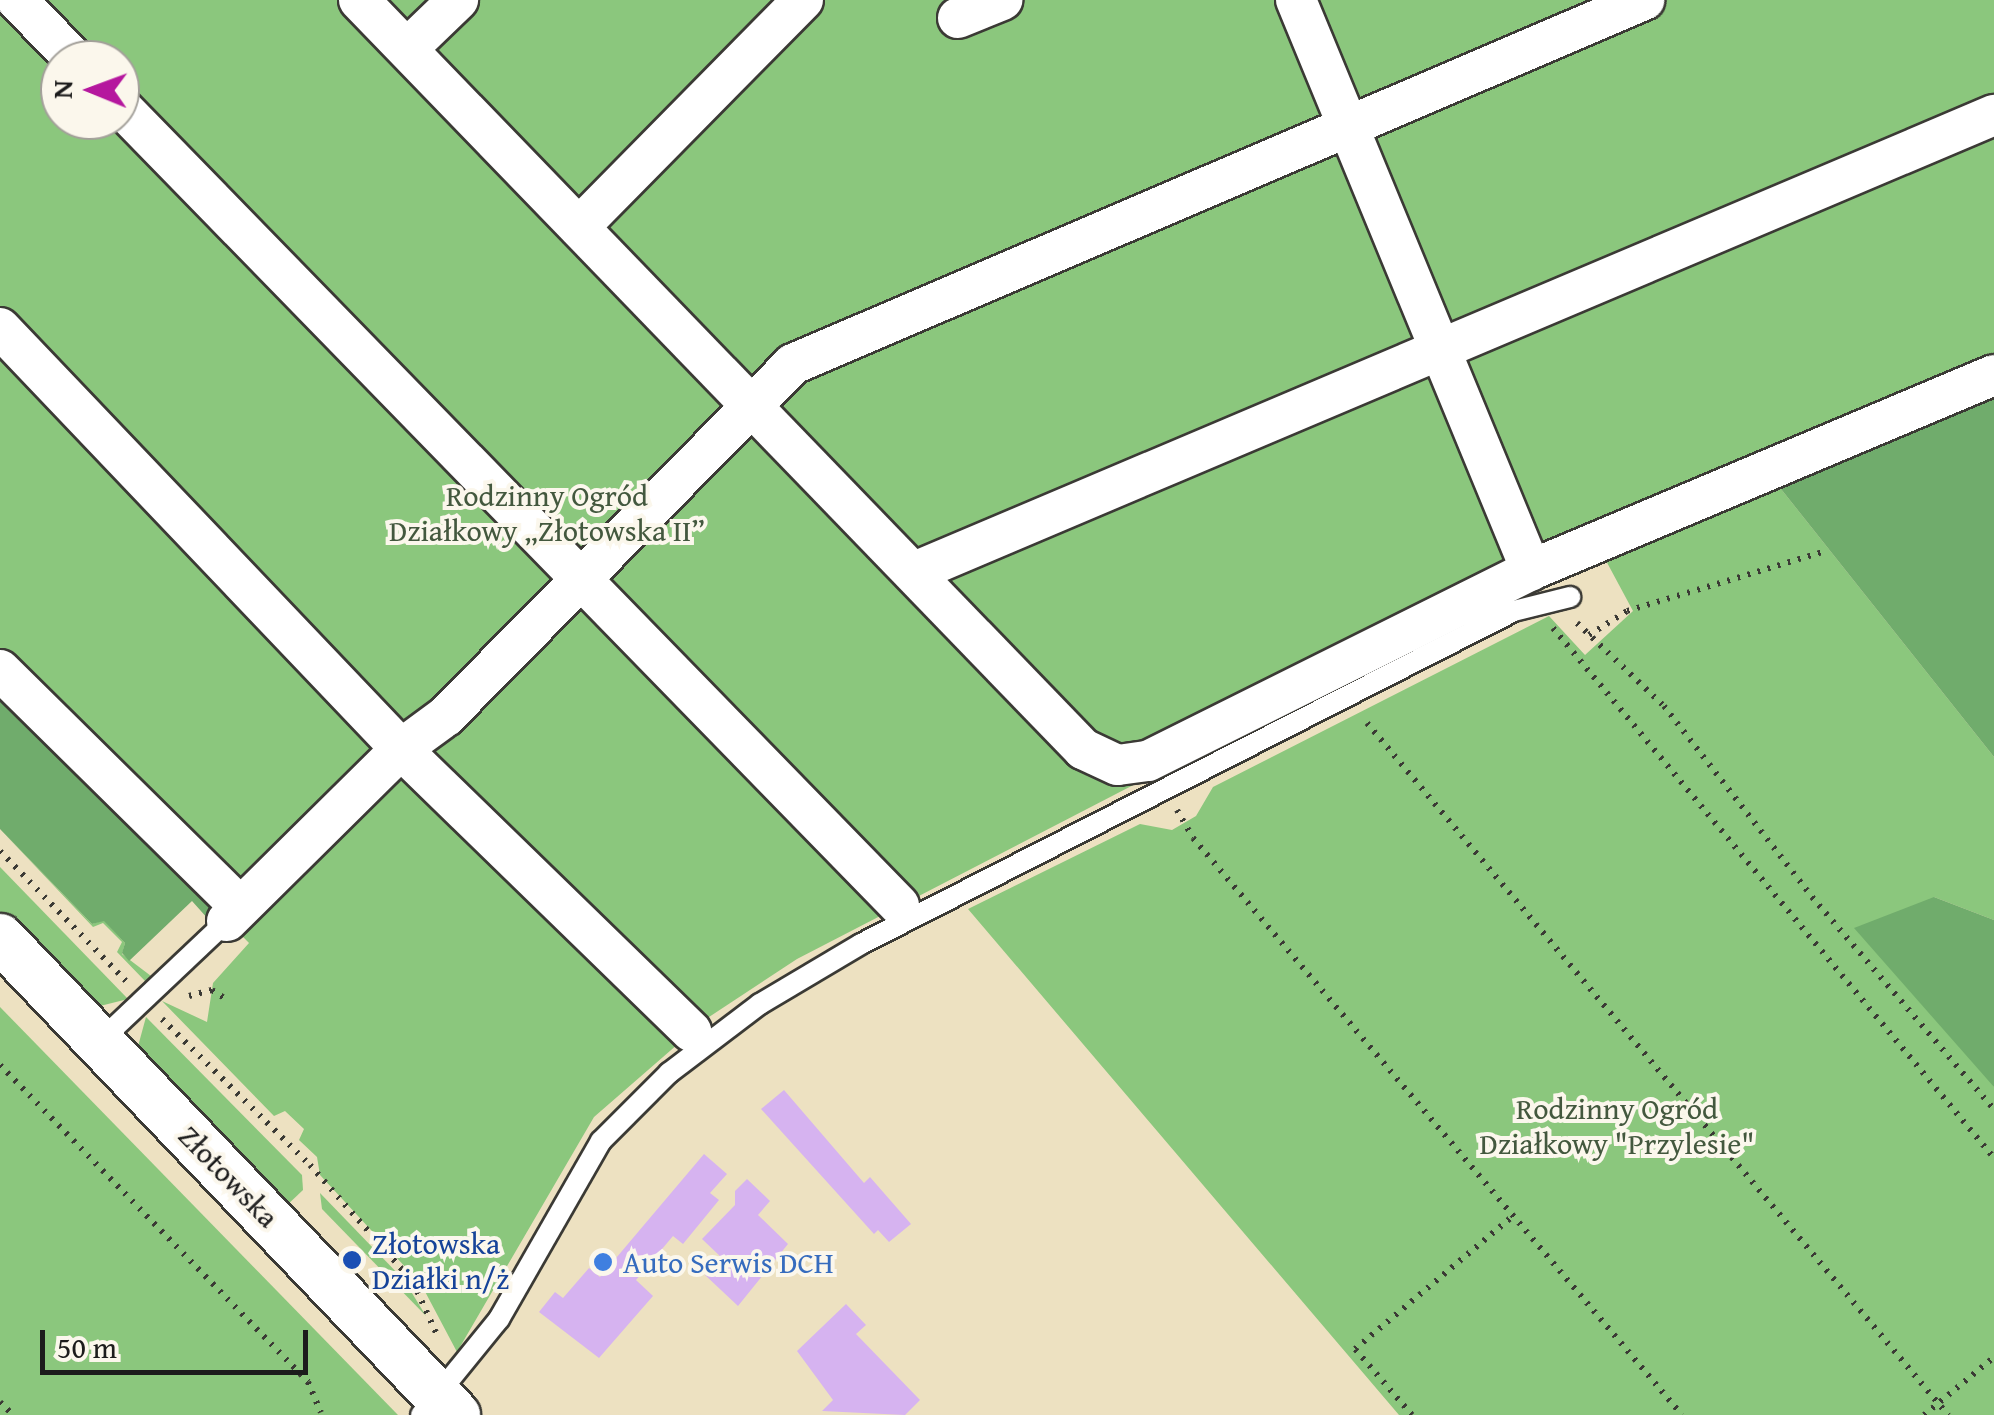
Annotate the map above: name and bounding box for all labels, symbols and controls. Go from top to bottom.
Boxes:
north arrow [40,40,140,140]
text: N [41,80,82,99]
park label: Rodzinny Ogród Działkowy „Złotowska II” [389,477,705,548]
park label: Rodzinny Ogród Działkowy "Przylesie" [1480,1090,1754,1160]
street label: Złotowska [172,1117,286,1235]
place label: Złotowska Działki n/ż [372,1225,509,1296]
place label: Auto Serwis DCH [623,1244,834,1280]
marker: Złotowska Działki n/ż [341,1249,363,1271]
marker: Auto Serwis DCH [592,1251,614,1273]
scale bar [45,1310,312,1372]
text: 50 m [57,1325,117,1369]

